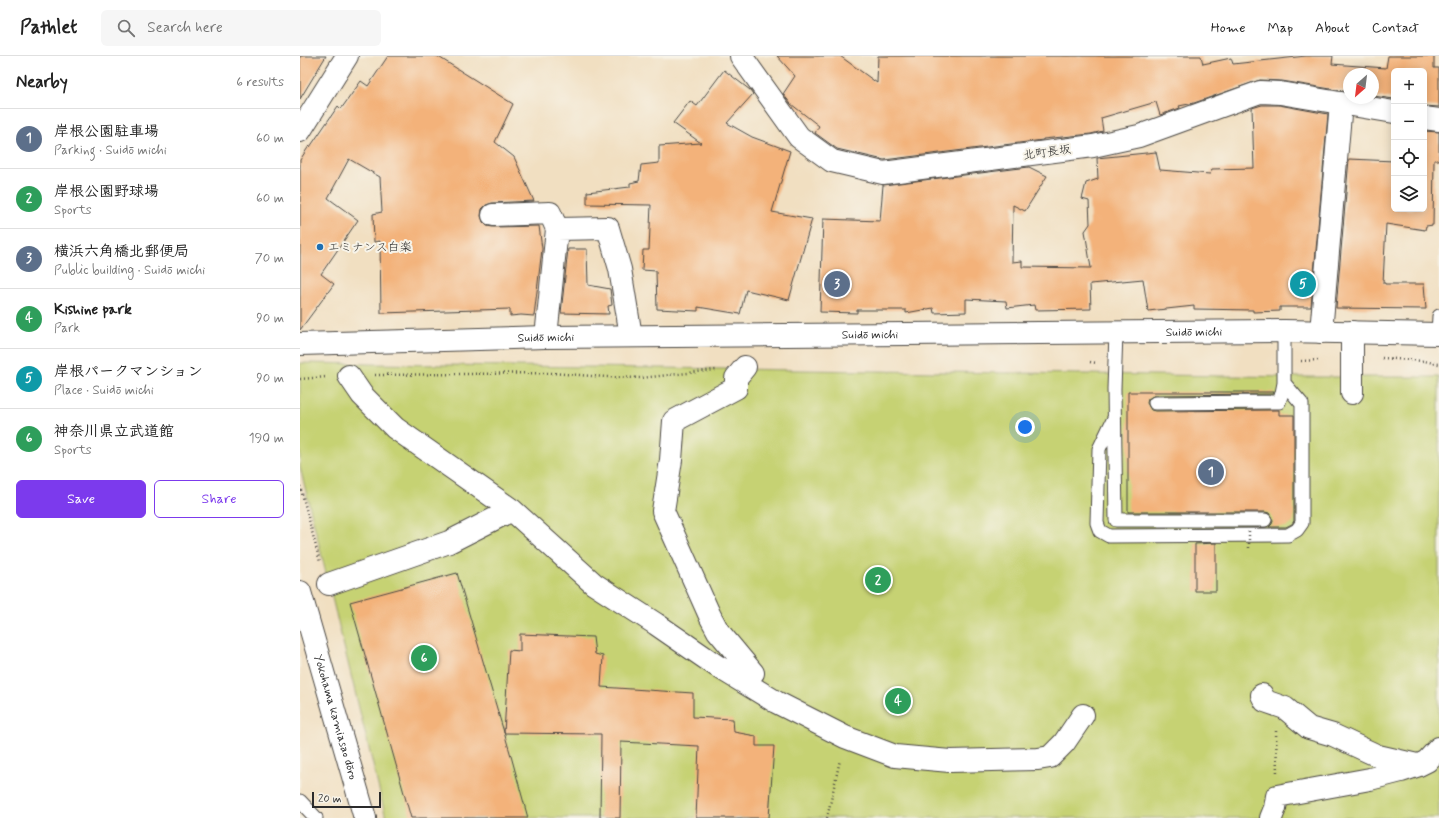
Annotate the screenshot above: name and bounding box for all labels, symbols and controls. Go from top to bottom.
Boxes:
search box [101,10,381,46]
text: Pathlet [20,15,77,40]
icon: search [115,17,137,39]
text: Search here [147,18,223,38]
text: Home [1211,19,1245,37]
text: Map [1267,19,1293,37]
text: About [1315,19,1350,37]
text: Contact [1372,19,1419,37]
north arrow [1343,68,1379,104]
map controls [1391,68,1427,212]
button: + [1391,68,1427,104]
text: Nearby [16,71,68,93]
text: 6 results [236,74,284,91]
button: − [1391,104,1427,140]
text: 岸根公園駐車場 [54,122,159,142]
text: 1 [26,130,32,147]
text: 60 m [256,130,284,147]
button: locate [1391,140,1427,176]
text: Parking · Suidō michi [54,142,167,159]
street label: 北町長坂 [1022,142,1072,164]
button: layers [1391,176,1427,212]
text: 岸根公園野球場 [54,182,159,202]
text: 2 [26,190,32,207]
text: 60 m [256,190,284,207]
text: Sports [54,202,92,219]
place label: エミナンス白楽 [328,240,412,256]
text: 横浜六角橋北郵便局 [54,242,189,262]
marker: エミナンス白楽 [315,242,325,252]
text: 3 [26,250,32,267]
text: 70 m [255,250,284,267]
text: Public building · Suidō michi [54,262,205,279]
pin: 3 [824,269,850,299]
pin: 5 [1290,269,1316,299]
text: Kishine park [54,300,132,320]
text: 4 [25,310,33,327]
text: 90 m [256,310,284,327]
text: Park [54,320,80,337]
street label: Suidō michi [1166,325,1222,341]
street label: Suidō michi [842,327,898,344]
street label: Suidō michi [517,330,574,347]
text: 岸根パークマンション [54,362,203,382]
text: 5 [25,370,33,387]
text: 90 m [256,370,284,387]
text: Place · Suidō michi [54,382,154,399]
your location [1015,417,1035,437]
text: 神奈川県立武道館 [54,422,174,442]
text: 6 [26,430,32,447]
text: 190 m [249,430,284,447]
text: Sports [54,442,92,459]
pin: 1 [1198,457,1224,487]
button: Save [16,480,146,518]
button: Share [154,480,284,518]
pin: 2 [865,565,891,595]
pin: 6 [411,643,437,673]
street label: Yokohama kamiasao dōro [309,653,361,782]
pin: 4 [885,686,911,716]
scale bar [312,790,381,809]
text: 20 m [318,792,341,806]

